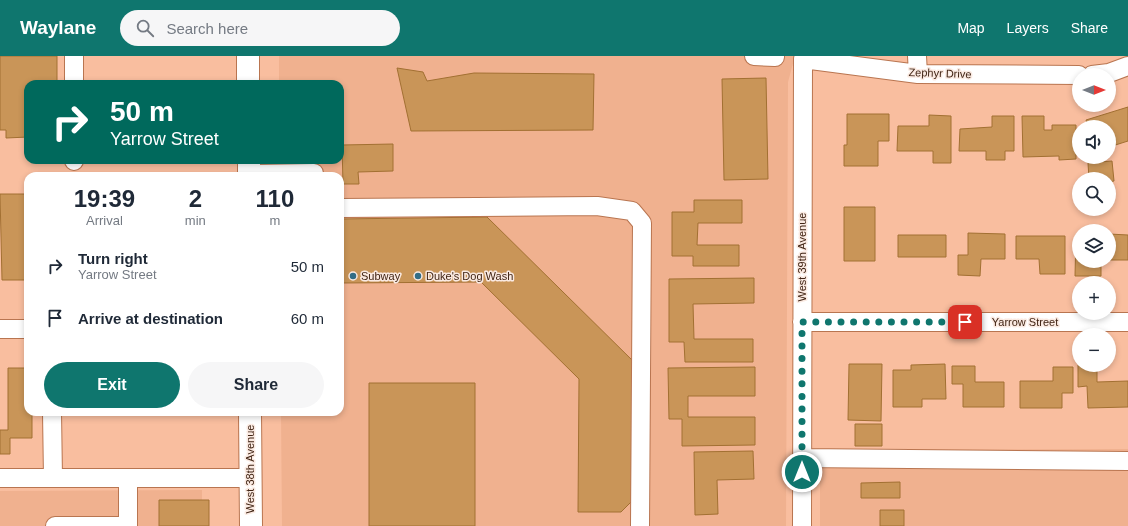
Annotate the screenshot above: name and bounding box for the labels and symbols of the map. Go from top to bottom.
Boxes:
street label: Zephyr Drive [908,66,972,80]
north arrow [1072,68,1116,112]
street label: West 39th Avenue [796,213,808,301]
place label: Subway [361,270,401,282]
place label: Duke's Dog Wash [426,270,513,282]
marker: Subway [348,271,358,281]
marker: Duke's Dog Wash [413,271,423,281]
pin [948,305,982,339]
street label: Yarrow Street [992,316,1058,328]
street label: West 38th Avenue [244,425,256,513]
position arrow [781,451,823,493]

